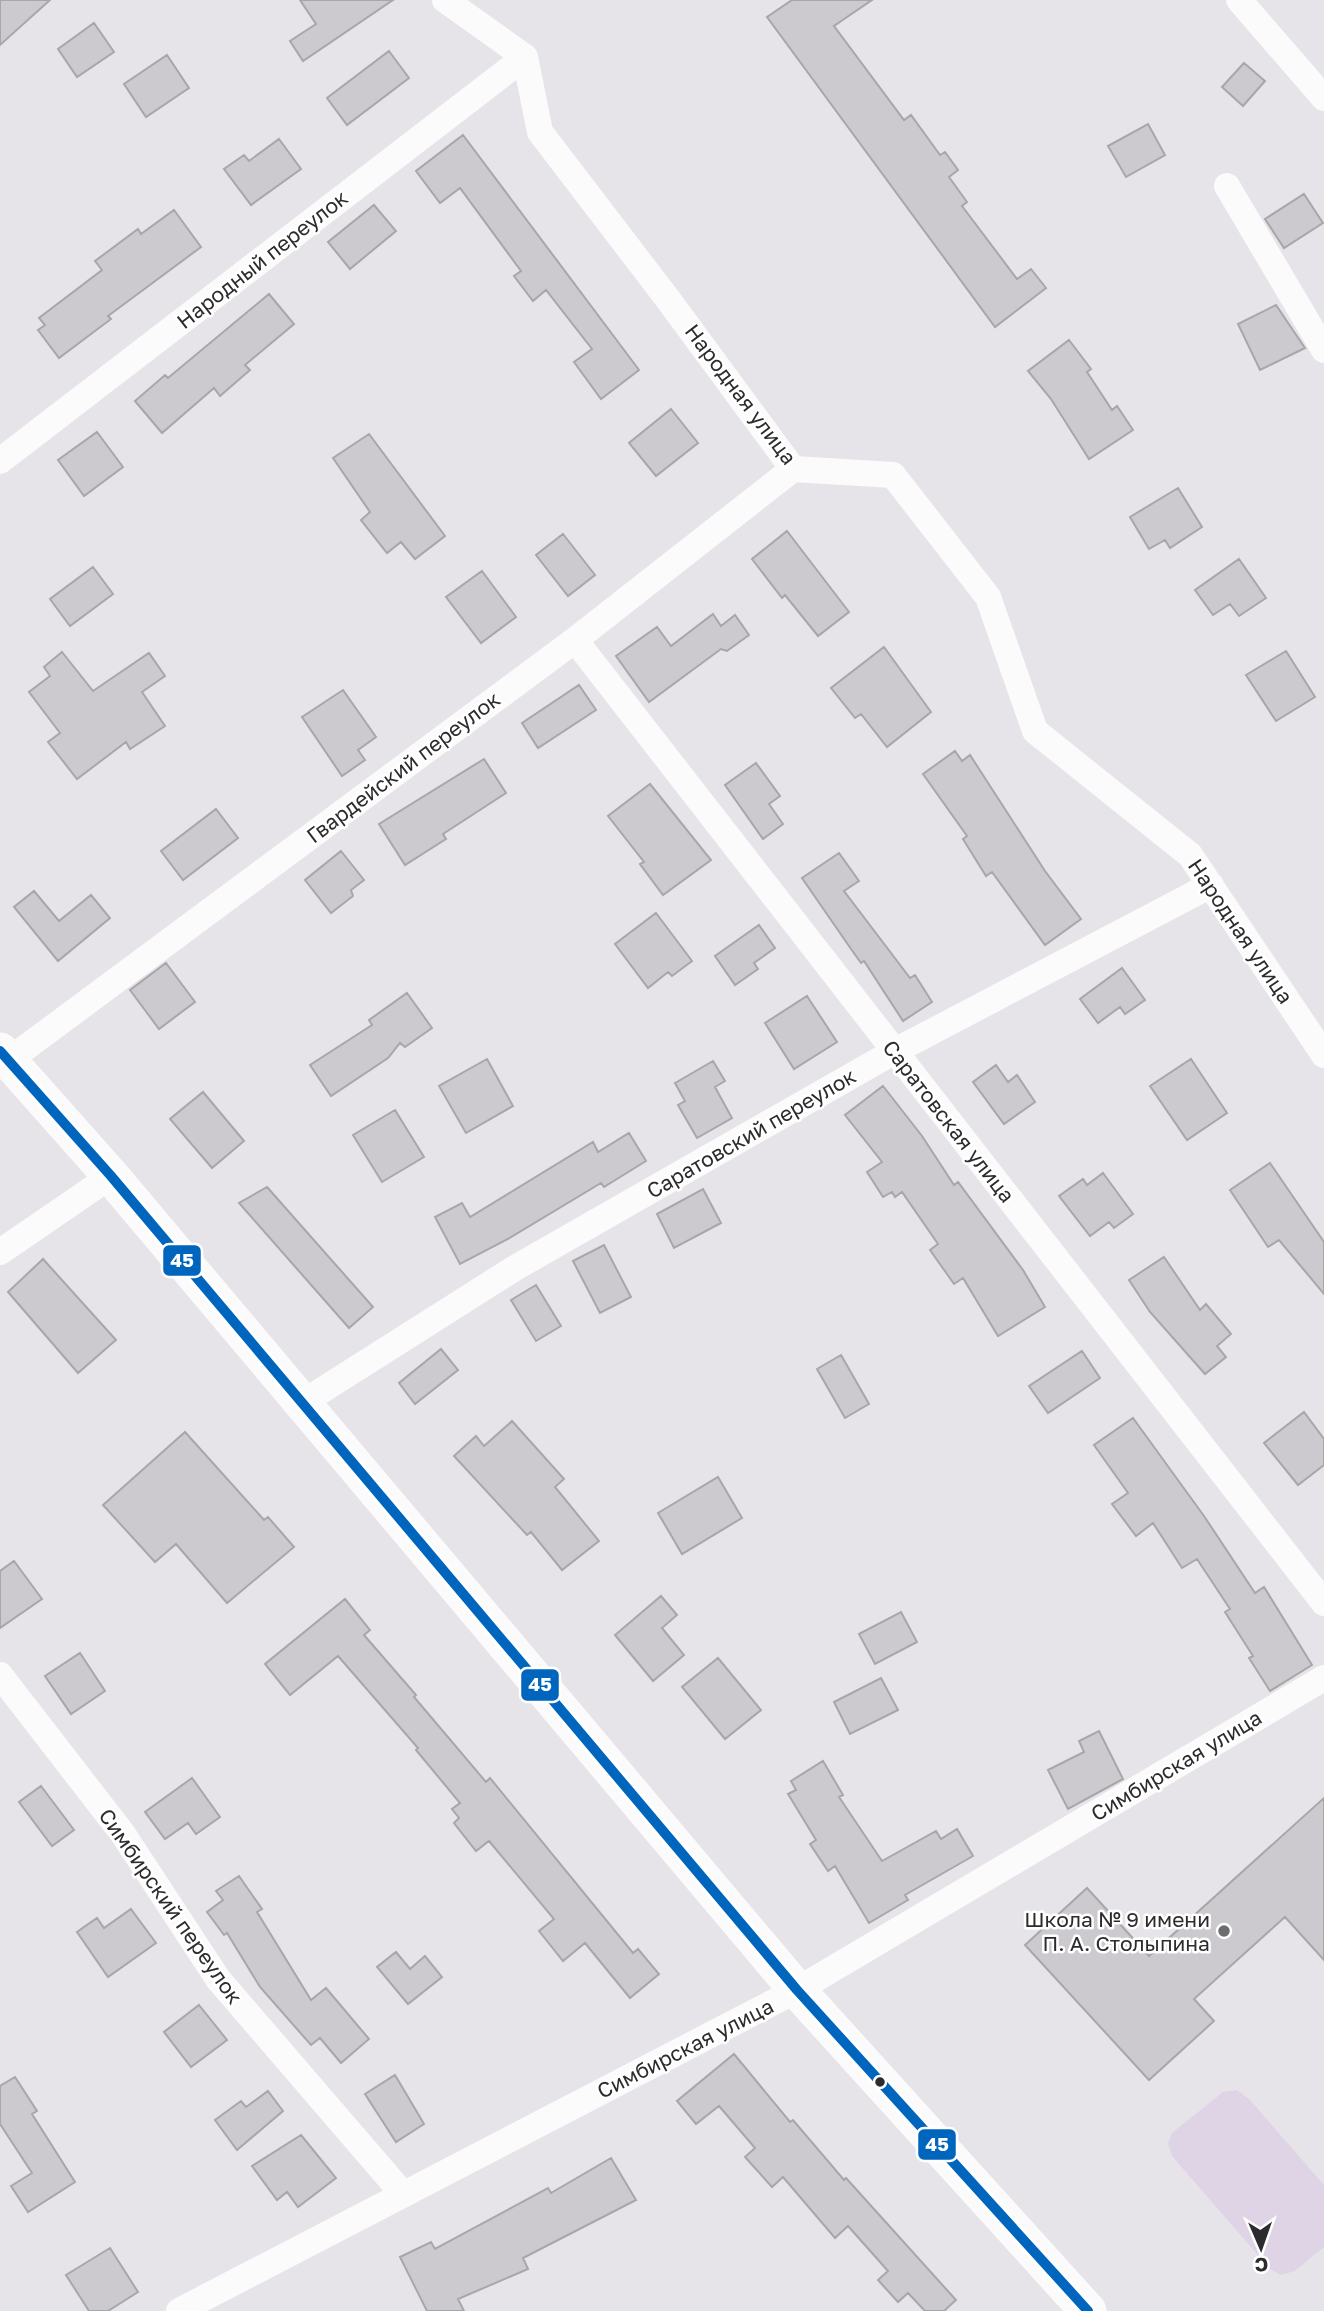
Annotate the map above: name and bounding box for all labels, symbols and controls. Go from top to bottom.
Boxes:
street label: Народный переулок [171,184,353,334]
street label: Народная улица [680,319,802,469]
street label: Гвардейский переулок [301,686,505,848]
street label: Народная улица [1183,854,1299,1008]
street label: Саратовская улица [877,1035,1021,1207]
street label: Саратовский переулок [642,1062,860,1204]
line badge: 45 [162,1244,202,1277]
text: 45 [170,1248,194,1271]
line badge: 45 [520,1668,560,1702]
text: 45 [528,1672,552,1695]
street label: Симбирская улица [1086,1704,1266,1826]
street label: Симбирский переулок [94,1803,248,2009]
place label: Школа № 9 имени П. А. Столыпина [1024,1906,1210,1956]
marker: Школа № 9 имени П. А. Столыпина [1216,1923,1232,1939]
street label: Симбирская улица [593,1992,777,2104]
unlabelled marker [873,2075,887,2089]
line badge: 45 [917,2128,957,2161]
text: 45 [925,2132,949,2155]
north arrow [1226,2213,1296,2283]
text: С [1254,2254,1269,2277]

